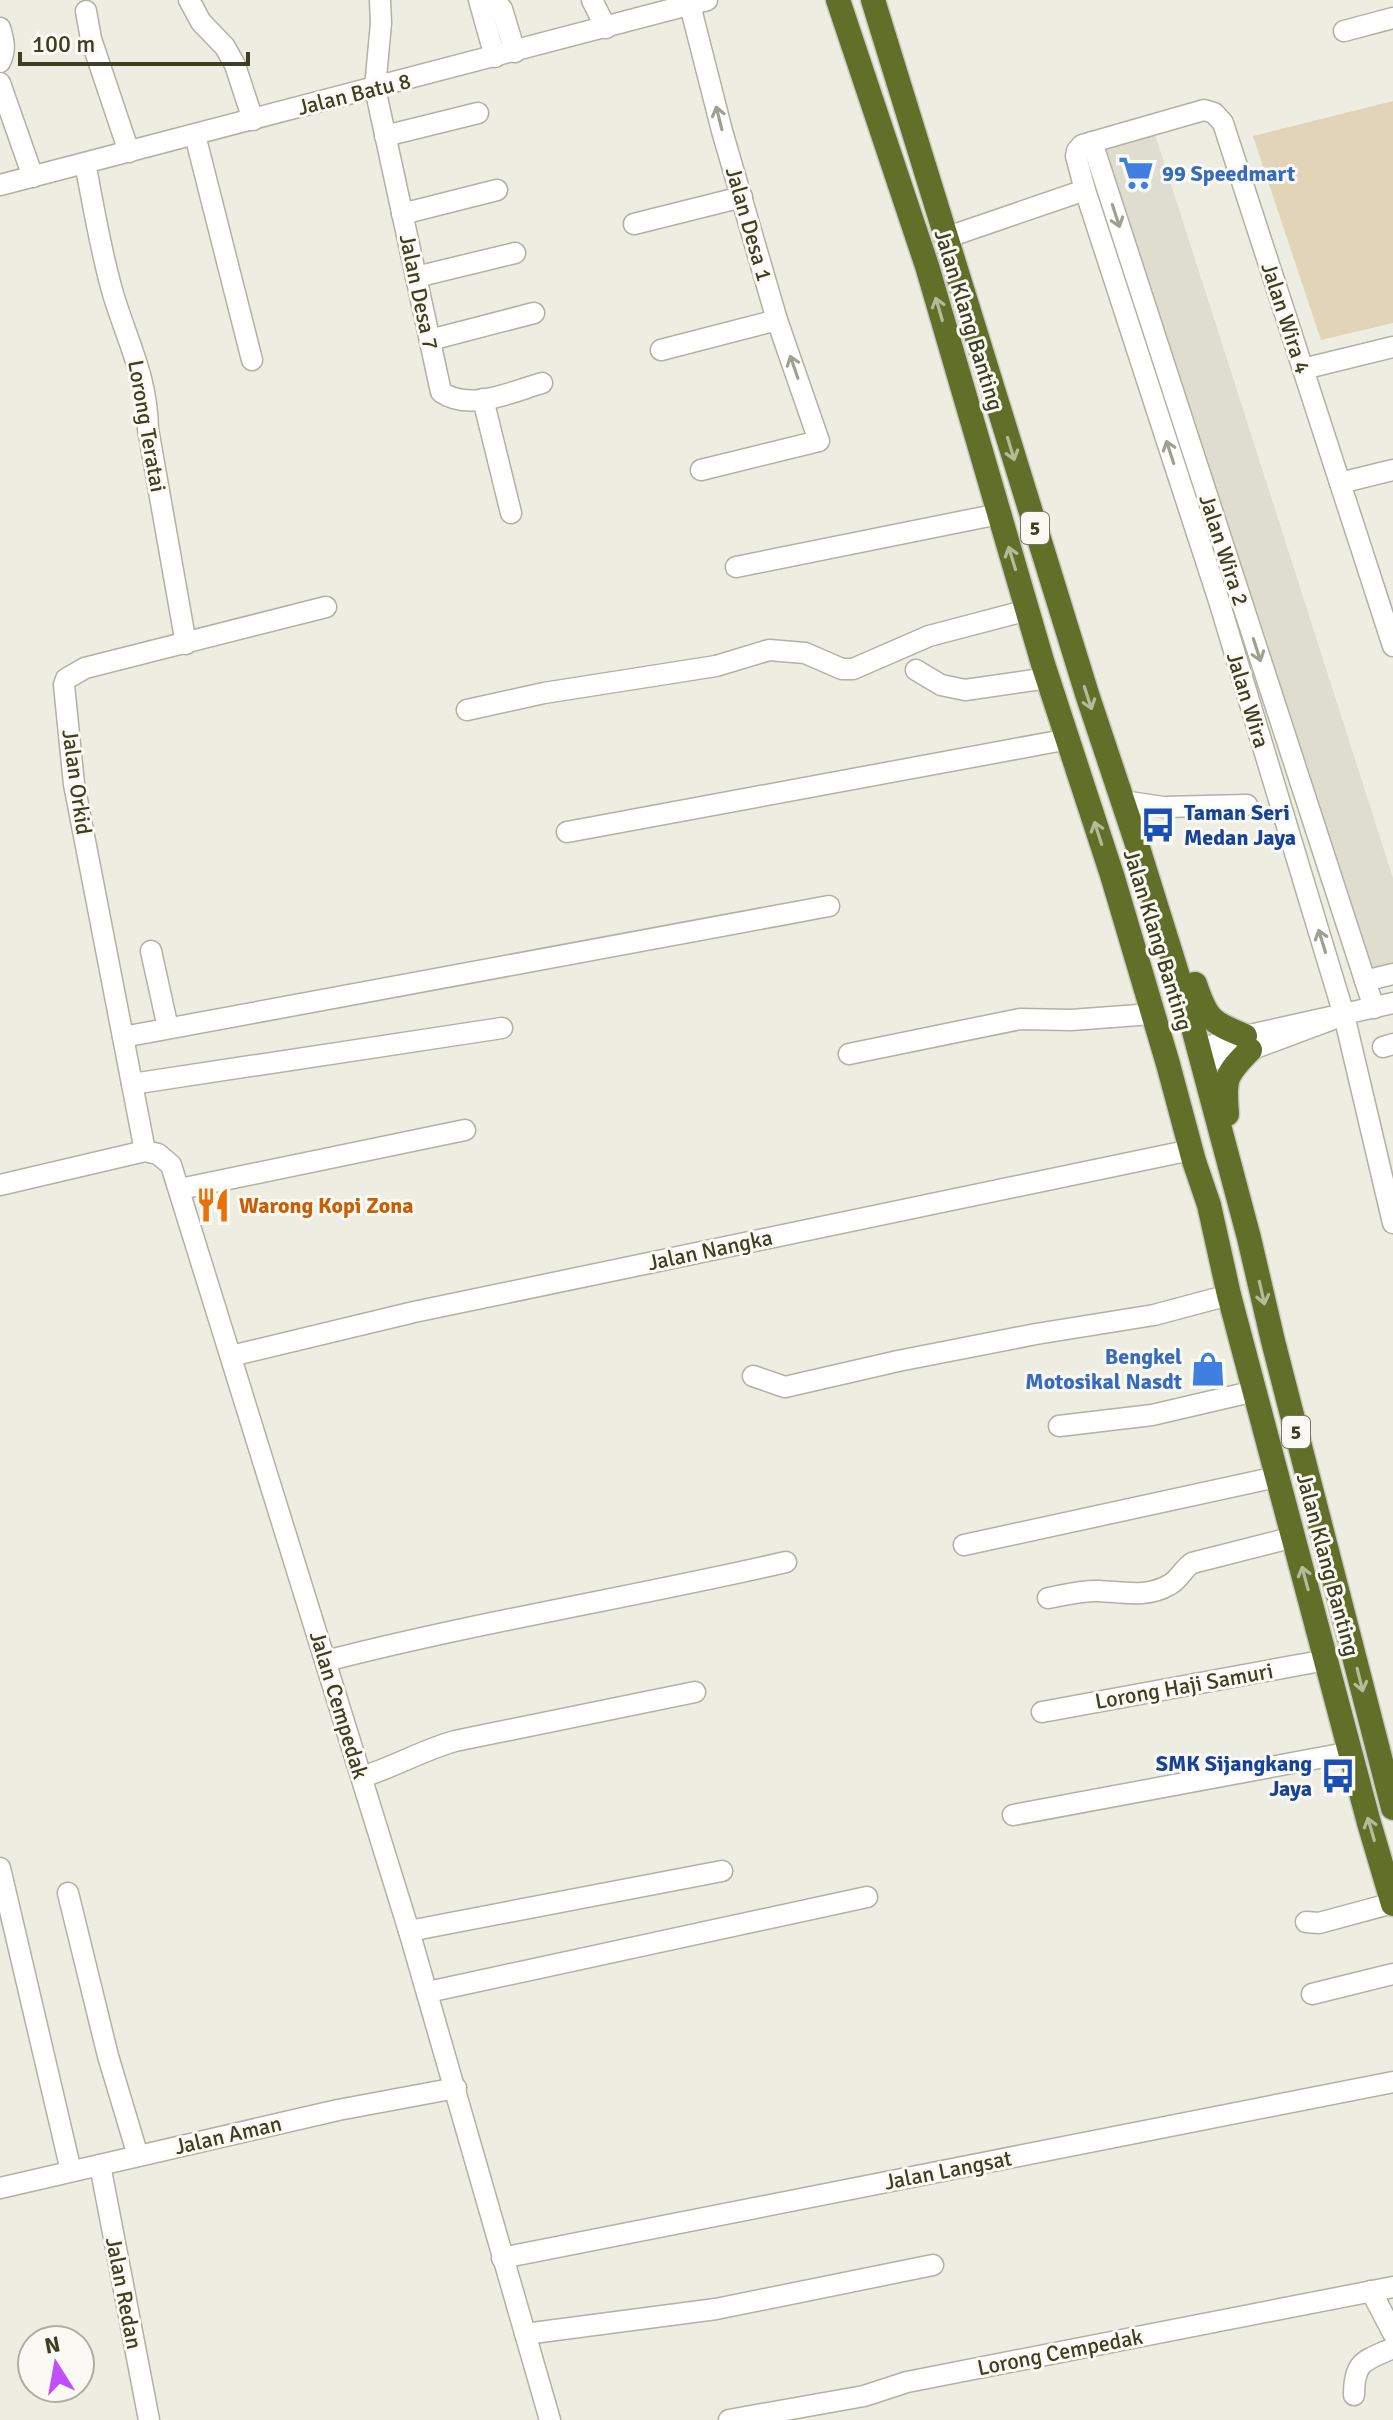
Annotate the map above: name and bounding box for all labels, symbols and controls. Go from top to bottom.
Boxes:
scale bar [20,16,248,66]
text: 100 m [32,29,95,59]
street label: Jalan Batu 8 [295,67,413,121]
one-way arrow [710,105,725,131]
supermarket icon: 99 Speedmart [1117,154,1155,192]
place label: 99 Speedmart [1162,160,1295,187]
street label: Jalan Desa 1 [720,164,778,284]
one-way arrow [1109,203,1124,229]
street label: Jalan Klang Banting [929,226,1009,414]
street label: Jalan Desa 7 [394,232,444,352]
street label: Jalan Wira 4 [1255,259,1317,377]
one-way arrow [931,296,946,322]
one-way arrow [785,355,800,380]
street label: Lorong Teratai [122,358,172,494]
one-way arrow [1004,437,1019,462]
one-way arrow [1162,439,1177,465]
street label: Jalan Wira 2 [1193,491,1255,609]
road number: 5 [1021,512,1049,544]
one-way arrow [1004,546,1019,572]
one-way arrow [1251,637,1265,662]
street label: Jalan Wira [1221,649,1275,751]
one-way arrow [1081,684,1096,710]
street label: Jalan Orkid [56,728,98,836]
place label: Taman Seri Medan Jaya [1184,799,1296,851]
bus stop icon: Taman Seri Medan Jaya [1139,806,1177,844]
one-way arrow [1090,821,1105,846]
street label: Jalan Klang Banting [1118,846,1198,1034]
one-way arrow [1313,928,1328,953]
restaurant icon: Warong Kopi Zona [194,1186,232,1224]
place label: Warong Kopi Zona [239,1192,413,1219]
street label: Jalan Nangka [645,1224,775,1276]
one-way arrow [1255,1279,1270,1305]
place label: Bengkel Motosikal Nasdt [1025,1343,1182,1395]
shop icon: Bengkel Motosikal Nasdt [1189,1350,1227,1388]
road number: 5 [1282,1416,1310,1448]
street label: Jalan Klang Banting [1291,1471,1365,1659]
one-way arrow [1296,1565,1311,1591]
street label: Jalan Cempedak [304,1628,374,1782]
street label: Lorong Haji Samuri [1093,1657,1275,1715]
one-way arrow [1354,1667,1369,1693]
place label: SMK Sijangkang Jaya [1156,1750,1312,1802]
bus stop icon: SMK Sijangkang Jaya [1319,1757,1357,1795]
one-way arrow [1363,1817,1378,1843]
street label: Jalan Aman [172,2110,284,2160]
street label: Jalan Langsat [882,2144,1014,2196]
street label: Jalan Redan [100,2235,148,2351]
street label: Lorong Cempedak [975,2323,1145,2381]
north arrow [16,2324,96,2404]
text: N [42,2330,62,2360]

